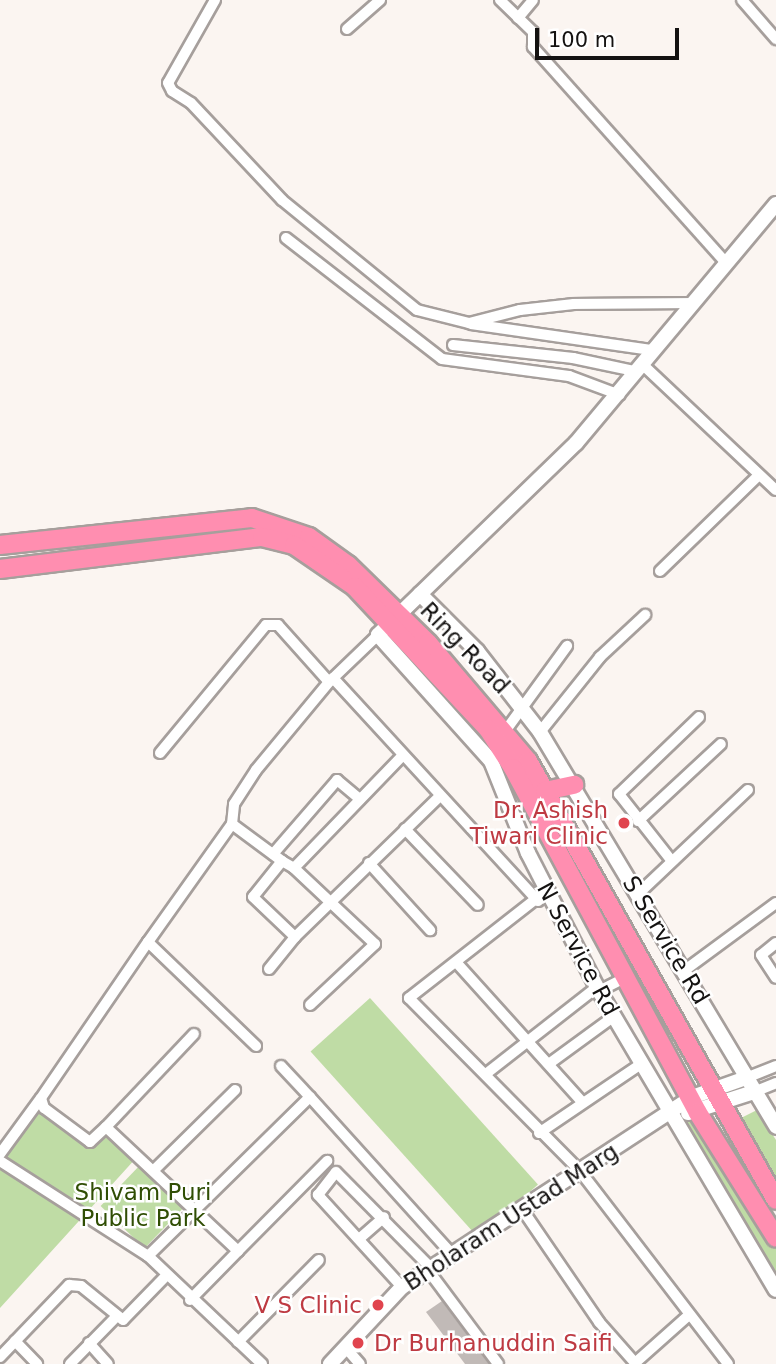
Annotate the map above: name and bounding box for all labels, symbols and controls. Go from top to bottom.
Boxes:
scale bar [538,14,682,58]
text: 100 m [548,28,615,52]
street label: Ring Road [415,596,515,700]
place label: Dr. Ashish Tiwari Clinic [470,796,608,850]
marker: Dr. Ashish Tiwari Clinic [614,813,634,833]
street label: S Service Rd [617,871,715,1009]
street label: N Service Rd [531,877,625,1021]
street label: Bholaram Ustad Marg [399,1137,623,1297]
park label: Shivam Puri Public Park [75,1178,211,1232]
place label: V S Clinic [255,1291,362,1319]
marker: V S Clinic [368,1295,388,1315]
place label: Dr Burhanuddin Saifi [374,1329,613,1357]
marker: Dr Burhanuddin Saifi [348,1333,368,1353]

